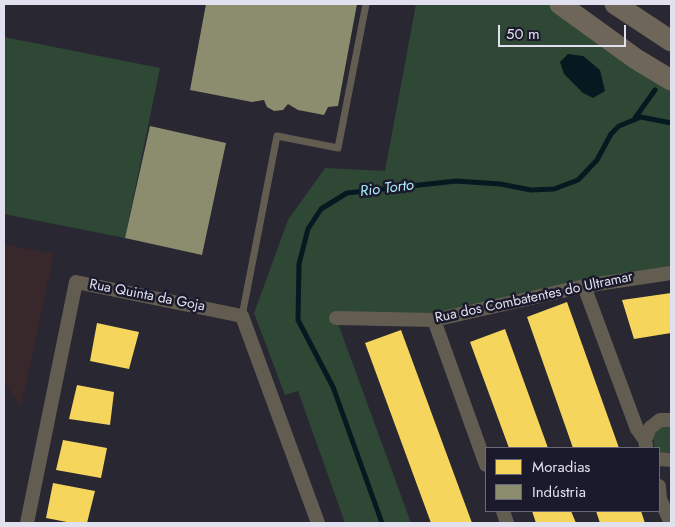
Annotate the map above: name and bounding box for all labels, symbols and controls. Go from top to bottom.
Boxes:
scale bar [500,15,628,47]
text: 50 m [506,23,540,45]
water label: Rio Torto [359,177,415,201]
street label: Rua dos Combatentes do Ultramar [433,269,635,327]
street label: Rua Quinta da Goja [88,277,206,315]
legend [485,447,660,512]
text: Moradias [532,456,590,478]
text: Indústria [532,481,586,503]

